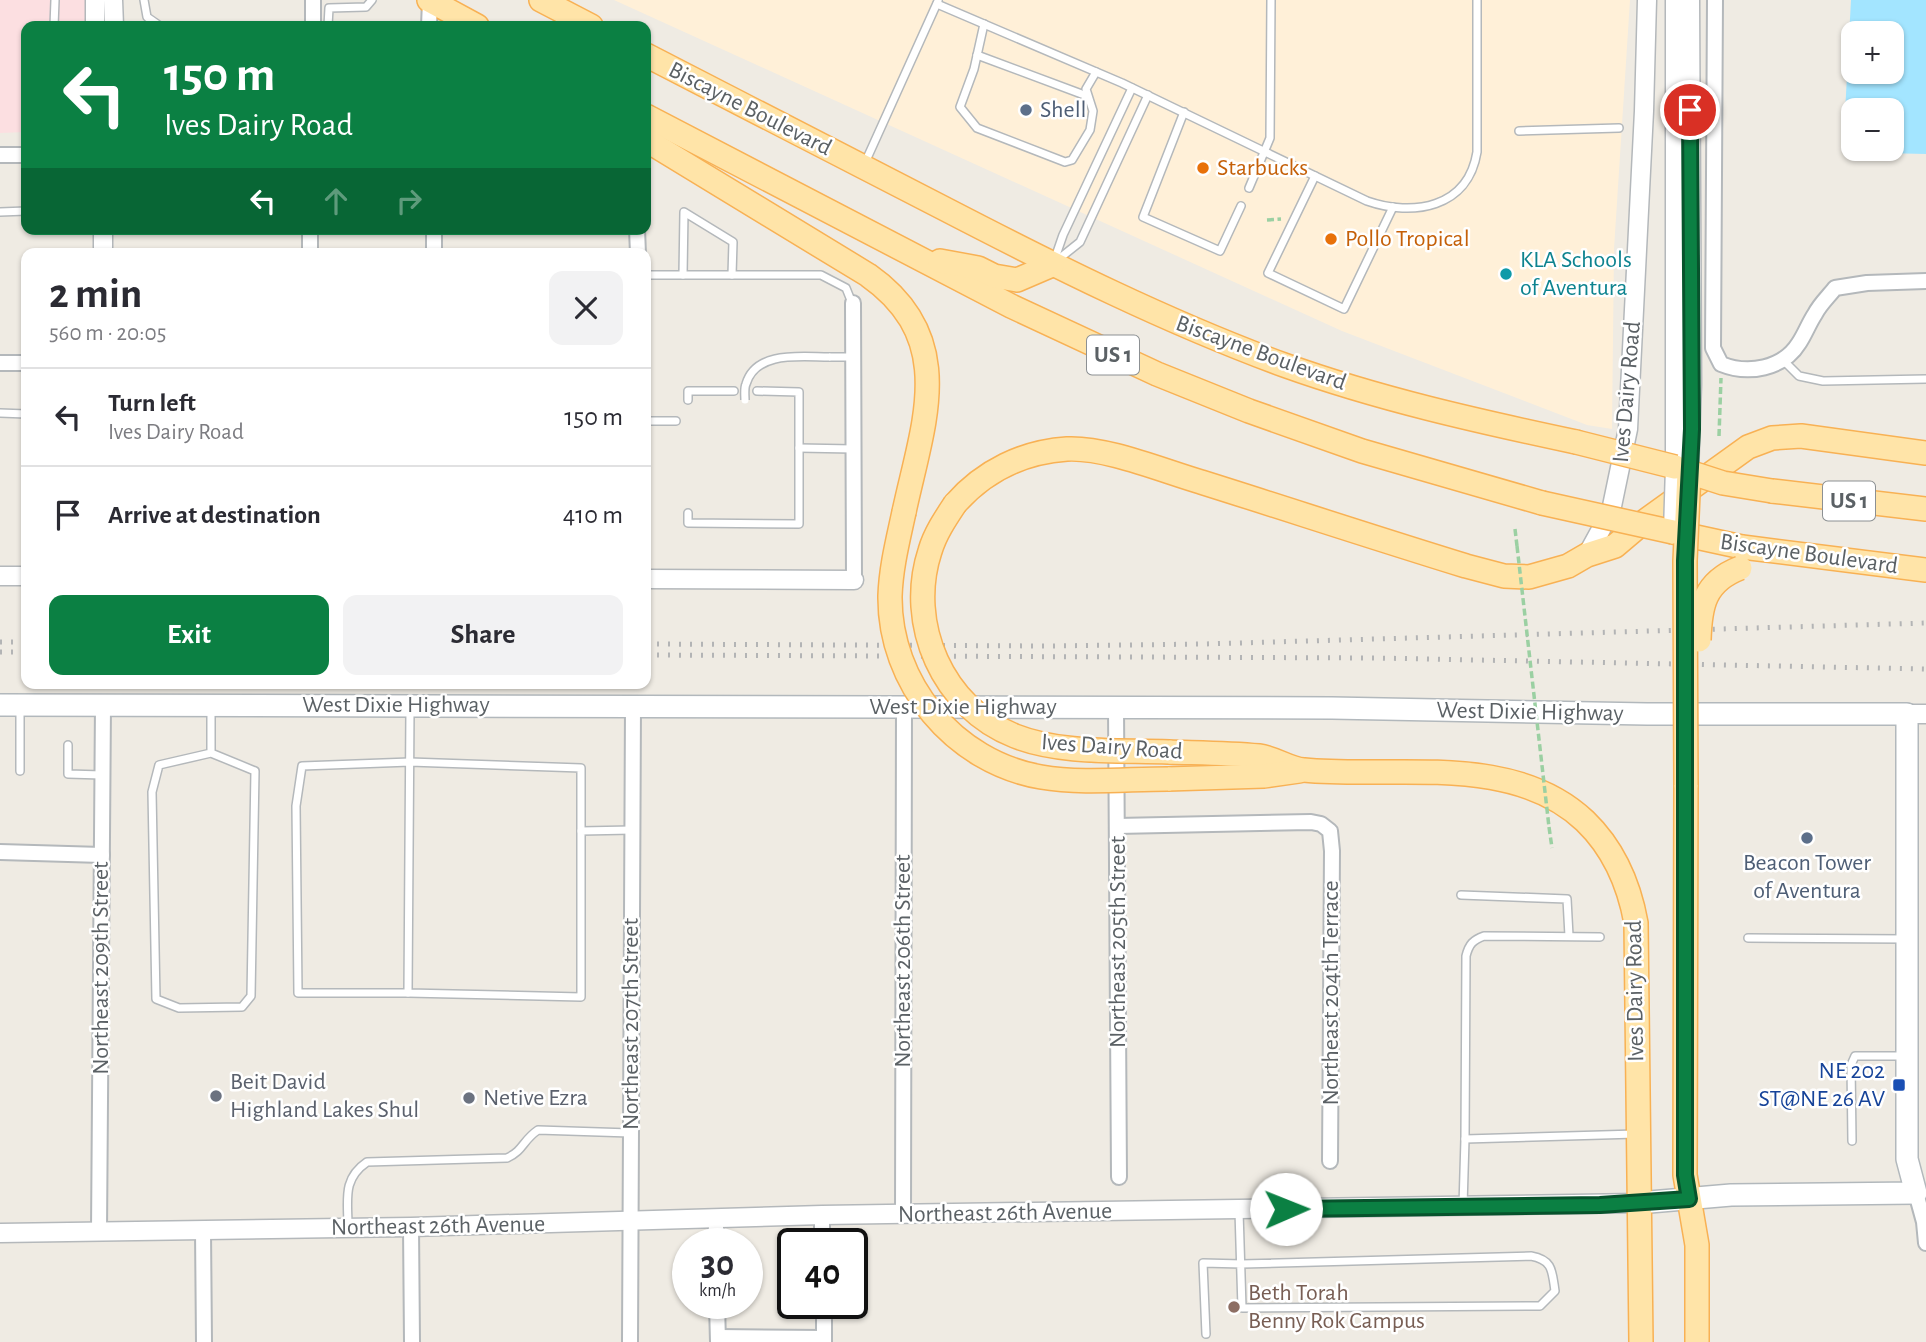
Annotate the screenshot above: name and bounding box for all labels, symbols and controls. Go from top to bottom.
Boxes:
map controls [1841,21,1904,161]
button: + [1841,21,1904,84]
icon: left [49,49,140,140]
text: 150 m [164,51,275,100]
street label: Biscayne Boulevard [665,58,835,160]
pin [1660,80,1720,140]
icon: arrive [1671,91,1709,129]
place label: Shell [1040,98,1087,122]
button: − [1841,98,1904,161]
marker: Shell [1018,102,1034,118]
text: Ives Dairy Road [164,109,353,141]
place label: Starbucks [1217,156,1308,180]
marker: Starbucks [1195,160,1211,176]
icon: left [244,182,282,220]
icon: ahead [317,182,355,220]
icon: right [390,182,428,220]
place label: Pollo Tropical [1345,227,1470,251]
marker: Pollo Tropical [1323,231,1339,247]
place label: KLA Schools of Aventura [1520,248,1632,300]
marker: KLA Schools of Aventura [1498,266,1514,282]
button: close [549,271,623,345]
text: 2 min [49,273,142,315]
street label: Biscayne Boulevard [1173,311,1349,395]
street label: Ives Dairy Road [1609,320,1645,464]
text: 560 m · 20:05 [49,322,166,345]
road number: US 1 [1087,336,1139,374]
text: Turn left [108,390,196,416]
icon: left [49,398,87,436]
text: 150 m [564,404,623,430]
text: Ives Dairy Road [108,421,244,444]
road number: US 1 [1823,481,1875,520]
icon: arrive [49,496,87,534]
text: Arrive at destination [108,502,321,528]
text: 410 m [563,502,623,528]
street label: Biscayne Boulevard [1718,530,1900,578]
button: Exit [49,595,329,675]
button: Share [343,595,623,675]
street label: West Dixie Highway [302,693,490,717]
street label: West Dixie Highway [869,695,1057,719]
street label: West Dixie Highway [1436,698,1624,726]
street label: Ives Dairy Road [1040,730,1184,764]
marker: Beacon Tower of Aventura [1799,830,1815,846]
street label: Northeast 205th Street [1106,836,1130,1048]
place label: Beacon Tower of Aventura [1743,851,1871,903]
street label: Northeast 206th Street [891,854,915,1068]
street label: Northeast 209th Street [89,861,113,1075]
street label: Northeast 204th Terrace [1319,880,1343,1106]
street label: Northeast 207th Street [619,918,643,1130]
street label: Ives Dairy Road [1622,920,1648,1062]
place label: NE 202 ST@NE 26 AV [1758,1059,1885,1111]
place label: Beit David Highland Lakes Shul [230,1070,419,1122]
marker: NE 202 ST@NE 26 AV [1891,1077,1907,1093]
place label: Netive Ezra [483,1086,588,1110]
marker: Beit David Highland Lakes Shul [208,1088,224,1104]
marker: Netive Ezra [461,1090,477,1106]
position arrow [1249,1172,1323,1246]
street label: Northeast 26th Avenue [898,1199,1112,1227]
street label: Northeast 26th Avenue [331,1212,545,1240]
speed limit sign: 40 [777,1228,868,1319]
text: 30 [701,1247,734,1282]
place label: Beth Torah Benny Rok Campus [1248,1281,1425,1333]
text: km/h [699,1282,736,1300]
marker: Beth Torah Benny Rok Campus [1226,1299,1242,1315]

